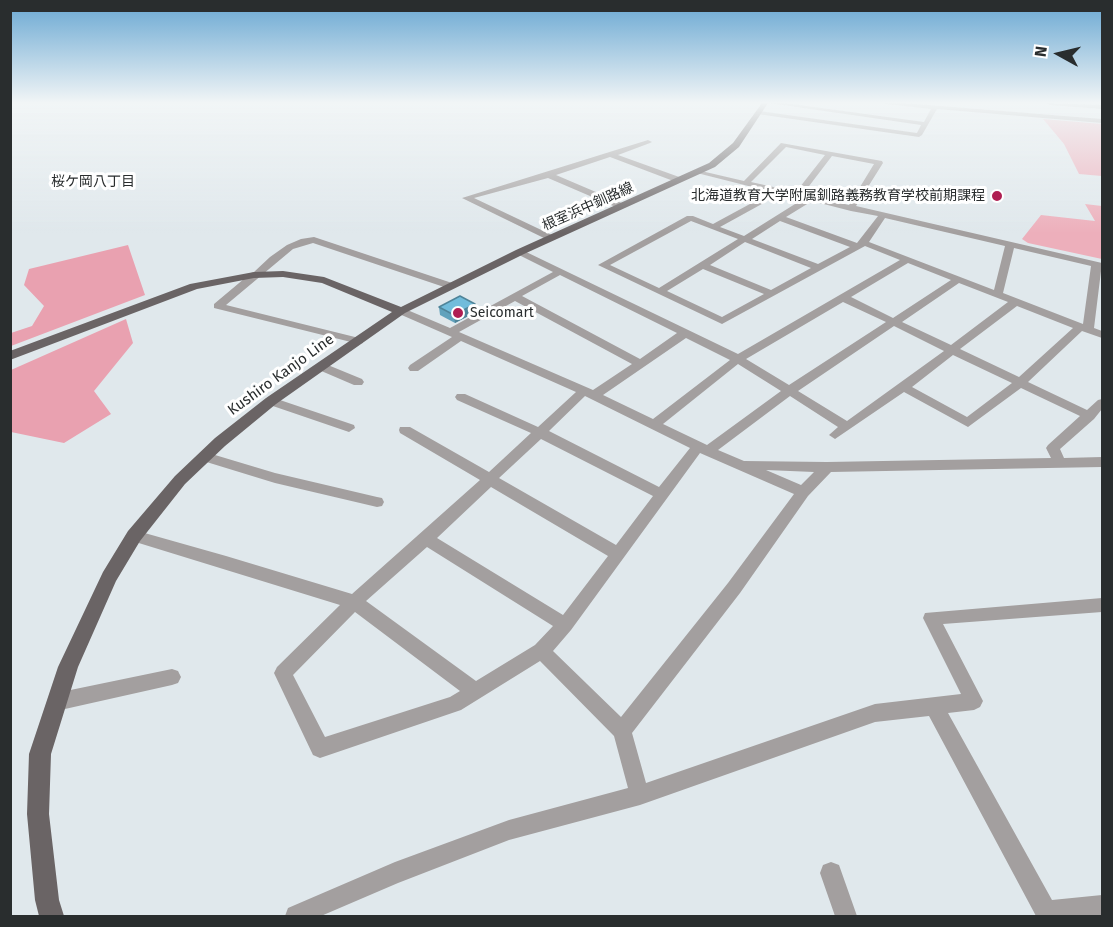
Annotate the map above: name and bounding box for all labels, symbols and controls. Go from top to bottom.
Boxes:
north arrow [1029,24,1089,84]
text: N [1031,45,1051,58]
district label: 桜ケ岡八丁目 [51,174,135,190]
street label: 根室浜中釧路線 [540,179,636,235]
place label: 北海道教育大学附属釧路義務教育学校前期課程 [691,188,985,204]
marker: 北海道教育大学附属釧路義務教育学校前期課程 [990,189,1004,203]
place label: Seicomart [470,305,534,321]
marker: Seicomart [451,306,465,320]
street label: Kushiro Kanjo Line [224,330,338,420]

